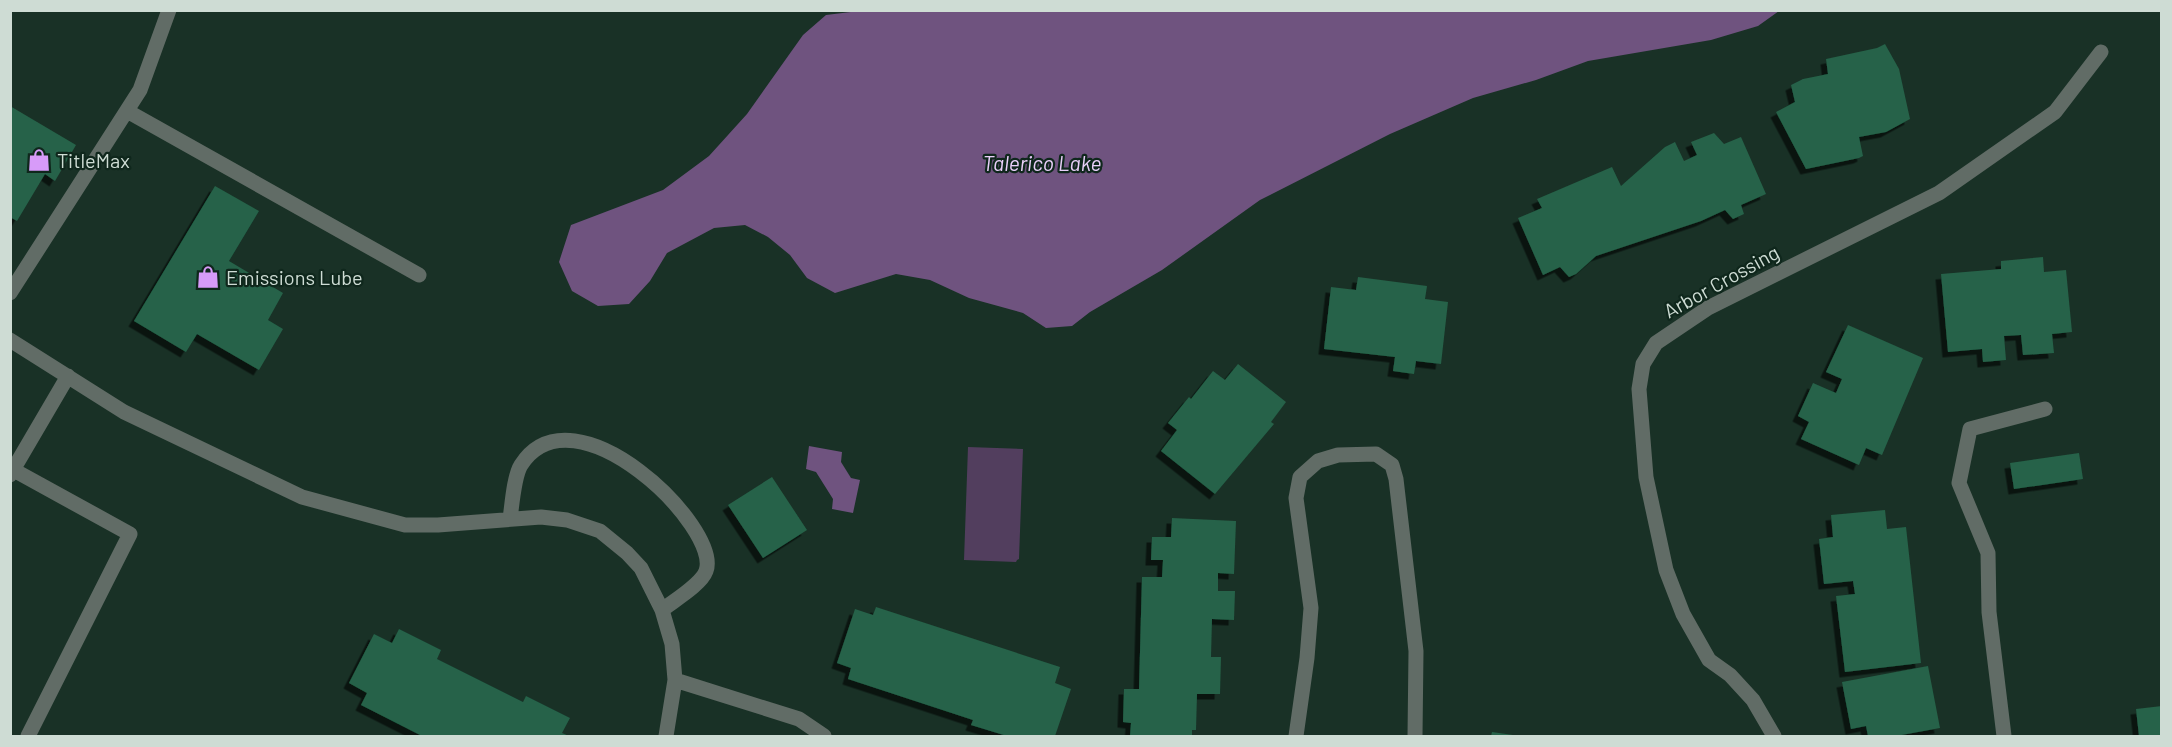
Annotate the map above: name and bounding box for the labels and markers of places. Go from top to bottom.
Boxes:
shop icon: TitleMax [26,147,52,173]
place label: TitleMax [57,148,130,172]
shop icon: Emissions Lube [195,264,221,290]
place label: Emissions Lube [226,265,363,289]

